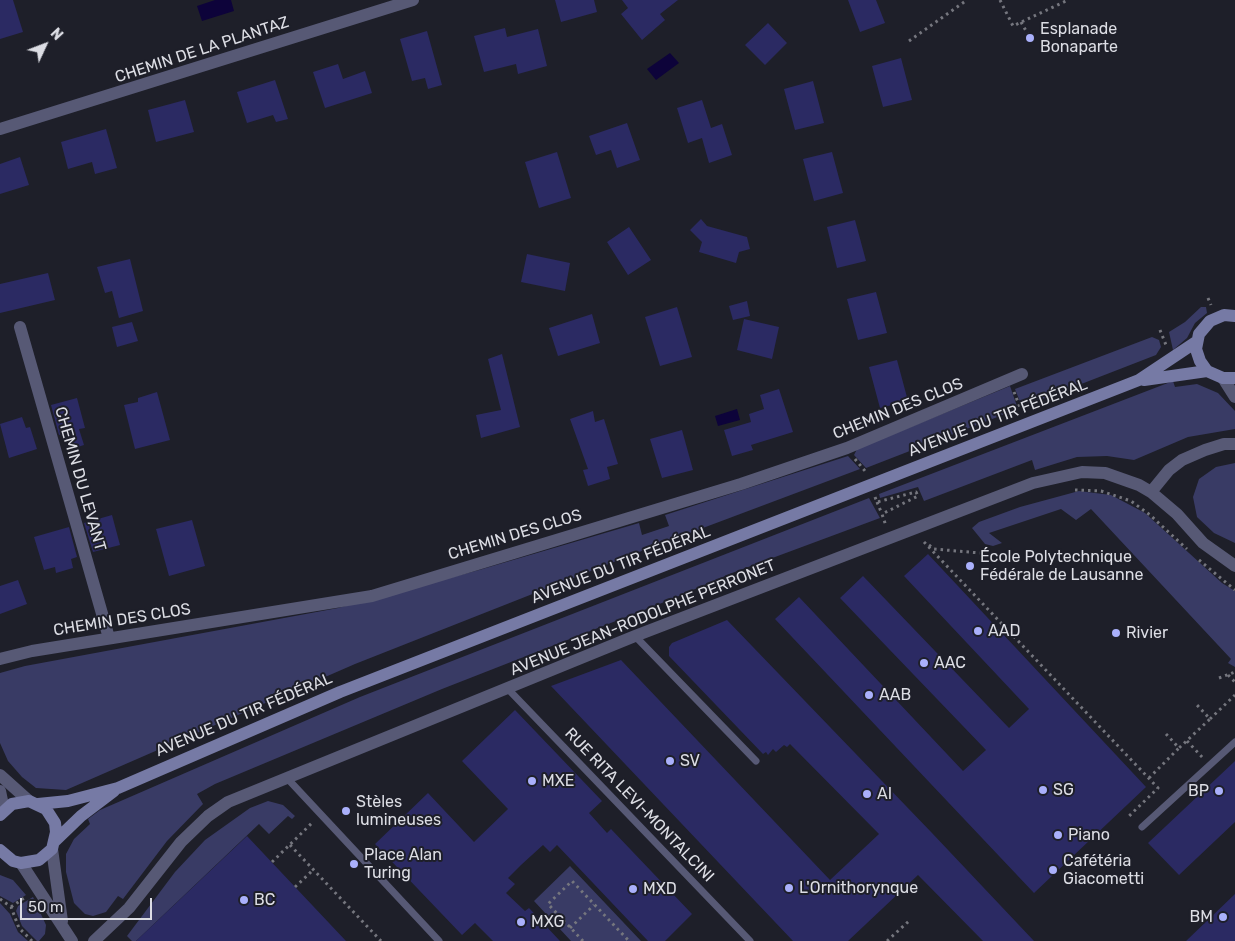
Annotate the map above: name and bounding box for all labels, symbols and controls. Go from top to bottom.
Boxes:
street label: CHEMIN DE LA PLANTAZ [113,13,291,87]
place label: Esplanade Bonaparte [1040,19,1118,57]
north arrow [20,20,70,70]
text: N [47,25,66,44]
marker: Esplanade Bonaparte [1024,32,1036,44]
street label: CHEMIN DES CLOS [830,374,966,444]
street label: AVENUE DU TIR FÉDÉRAL [906,375,1090,461]
street label: CHEMIN DU LEVANT [50,405,110,553]
street label: CHEMIN DES CLOS [446,506,584,564]
street label: AVENUE DU TIR FÉDÉRAL [529,522,713,608]
place label: École Polytechnique Fédérale de Lausanne [980,547,1143,585]
street label: AVENUE JEAN-RODOLPHE PERRONET [507,556,779,680]
marker: École Polytechnique Fédérale de Lausanne [964,560,976,572]
street label: CHEMIN DES CLOS [52,600,192,640]
place label: AAD [988,621,1020,641]
place label: Rivier [1126,623,1168,643]
marker: AAD [972,625,984,637]
marker: Rivier [1110,627,1122,639]
place label: AAC [934,653,966,673]
marker: AAC [918,657,930,669]
street label: AVENUE DU TIR FÉDÉRAL [153,669,335,761]
place label: AAB [879,685,911,705]
marker: AAB [863,689,875,701]
street label: RUE RITA LEVI-MONTALCINI [560,724,718,886]
place label: SV [680,751,700,771]
marker: SV [664,755,676,767]
place label: MXE [542,771,575,791]
marker: MXE [526,775,538,787]
place label: SG [1053,780,1074,800]
place label: BP [1188,781,1209,801]
place label: AI [877,784,892,804]
marker: SG [1037,784,1049,796]
marker: BP [1213,785,1225,797]
marker: AI [861,788,873,800]
place label: Stèles lumineuses [356,792,441,830]
marker: Stèles lumineuses [340,805,352,817]
place label: Piano [1068,825,1110,845]
marker: Piano [1052,829,1064,841]
place label: Place Alan Turing [364,845,442,883]
place label: Cafétéria Giacometti [1063,851,1144,889]
marker: Place Alan Turing [348,858,360,870]
marker: Cafétéria Giacometti [1047,864,1059,876]
place label: L'Ornithorynque [799,878,918,898]
place label: MXD [643,879,677,899]
marker: L'Ornithorynque [783,882,795,894]
marker: MXD [627,883,639,895]
scale bar [22,888,155,920]
place label: BC [254,890,275,910]
marker: BC [238,894,250,906]
text: 50 m [28,898,63,916]
place label: BM [1190,907,1213,927]
marker: BM [1217,911,1229,923]
place label: MXG [531,912,564,932]
marker: MXG [515,916,527,928]

